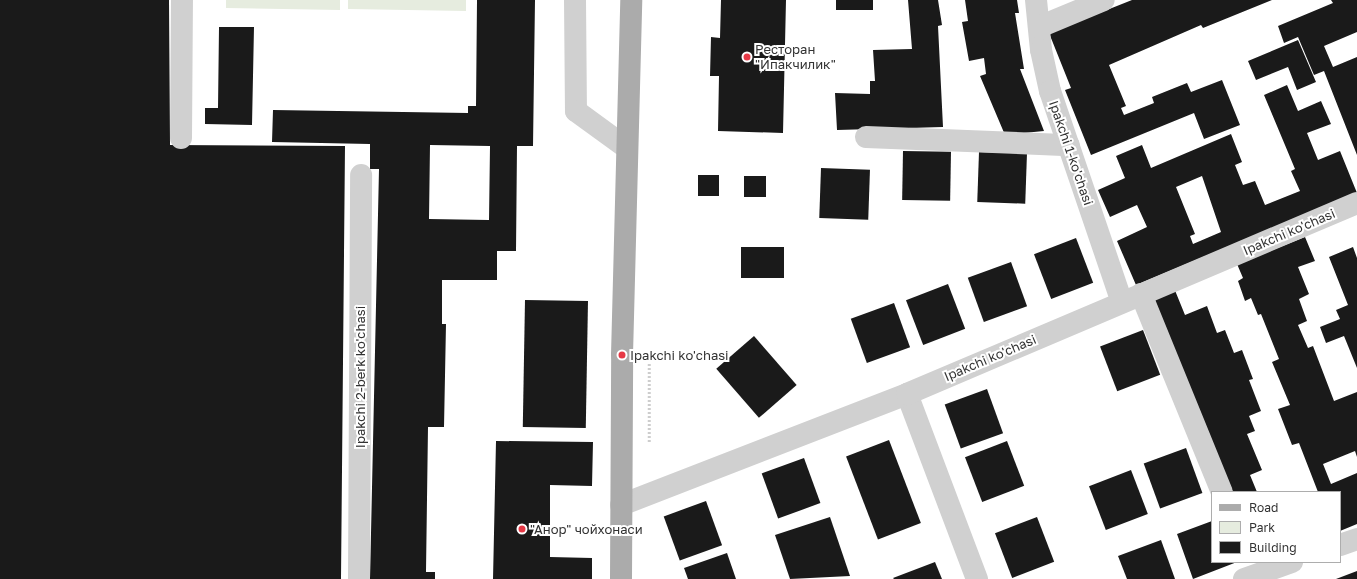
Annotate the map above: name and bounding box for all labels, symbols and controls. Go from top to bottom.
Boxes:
place label: Ресторан "Ипакчилик" [755,42,836,73]
marker: Ресторан "Ипакчилик" [742,52,752,62]
street label: Ipakchi 1-ko'chasi [1046,99,1096,207]
street label: Ipakchi ko'chasi [1241,206,1337,258]
street label: Ipakchi 2-berk ko'chasi [352,306,368,448]
street label: Ipakchi ko'chasi [942,332,1038,384]
place label: Ipakchi ko'chasi [630,347,729,363]
marker: Ipakchi ko'chasi [617,350,627,360]
legend [1211,491,1341,563]
text: Road [1249,500,1278,515]
text: Park [1249,520,1275,535]
place label: "Анор" чойхонаси [530,521,643,537]
marker: "Анор" чойхонаси [517,524,527,534]
text: Building [1249,540,1297,555]

